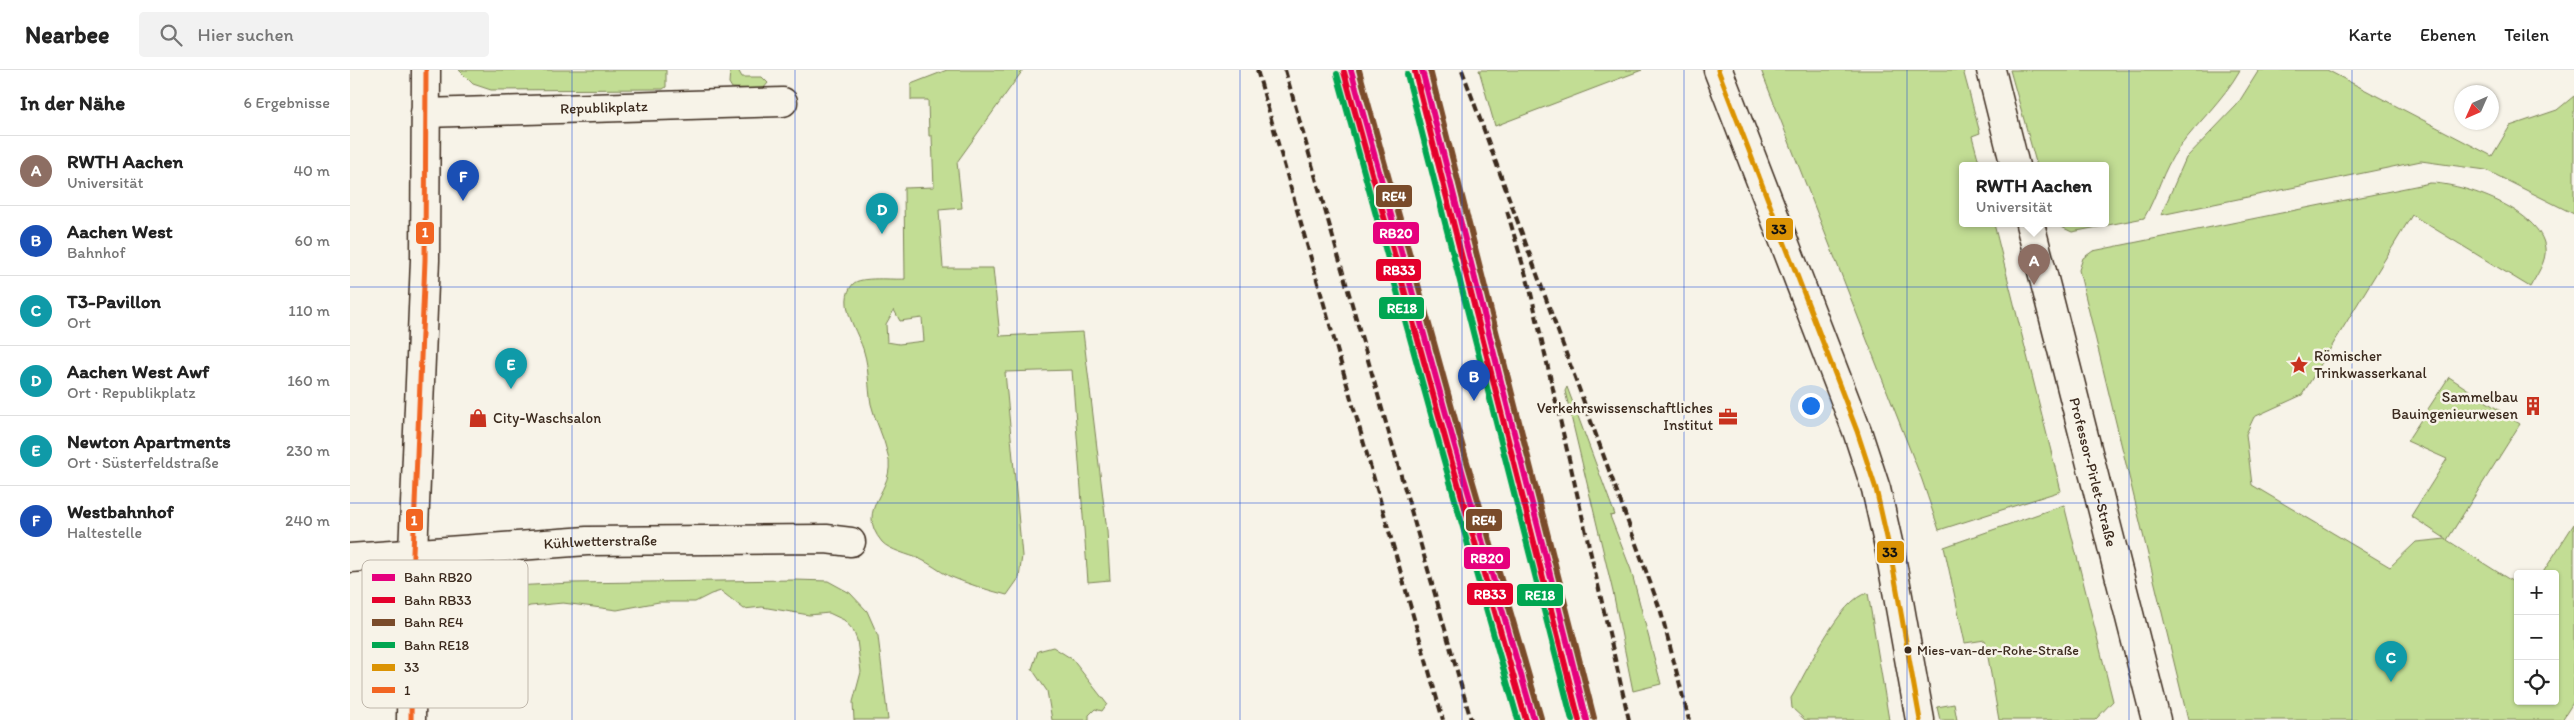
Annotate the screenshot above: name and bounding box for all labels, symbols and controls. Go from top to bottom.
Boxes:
search box [139,12,489,57]
text: Nearbee [25,20,109,49]
icon: search [157,21,185,49]
text: Hier suchen [197,23,294,46]
text: Karte [2349,24,2392,46]
text: Ebenen [2420,24,2476,46]
text: Teilen [2504,24,2549,46]
north arrow [2454,85,2499,130]
text: In der Nähe [20,90,125,115]
text: 6 Ergebnisse [244,93,330,112]
street label: Republikplatz [560,97,648,118]
text: RWTH Aachen [67,150,183,173]
pin: F [447,160,479,201]
text: A [31,161,41,180]
text: 40 m [293,161,330,180]
popup [1959,162,2109,227]
text: Universität [67,173,144,192]
text: RWTH Aachen [1976,174,2092,197]
line badge: RE4 [1375,184,1413,208]
text: RE4 [1382,188,1407,205]
pin: D [866,193,898,234]
text: Universität [1976,197,2052,216]
line badge: 33 [1765,217,1794,241]
text: Aachen West [67,220,173,243]
line badge: 1 [415,221,435,245]
line badge: RB20 [1372,221,1420,245]
text: 33 [1771,221,1787,238]
text: 1 [422,224,429,241]
text: RB20 [1379,225,1413,242]
text: B [31,231,41,250]
text: 60 m [295,231,330,250]
text: Bahnhof [67,243,126,262]
pin: A [2018,244,2050,285]
line badge: RB33 [1375,258,1422,282]
text: RB33 [1383,262,1416,279]
text: T3-Pavillon [67,290,161,313]
line badge: RE18 [1378,296,1425,320]
text: RE18 [1387,300,1418,317]
text: C [31,301,41,320]
text: 110 m [288,301,330,320]
text: Ort [67,313,91,332]
place label: Römischer Trinkwasserkanal [2314,347,2427,382]
pin: E [495,348,527,389]
place icon: Römischer Trinkwasserkanal [2288,354,2310,376]
text: Aachen West Awf [67,360,209,383]
pin: B [1458,360,1490,401]
text: D [31,371,41,390]
text: 160 m [287,371,330,390]
text: Ort · Republikplatz [67,383,196,402]
place label: Sammelbau Bauingenieurwesen [2392,388,2519,423]
your location [1798,393,1824,419]
building icon: Sammelbau Bauingenieurwesen [2522,395,2544,417]
street label: Professor-Pirlet-Straße [2065,396,2121,549]
place label: Verkehrswissenschaftliches Institut [1537,399,1713,434]
office icon: Verkehrswissenschaftliches Institut [1717,406,1739,428]
shop icon: City-Waschsalon [467,407,489,429]
place label: City-Waschsalon [493,409,601,427]
text: Newton Apartments [67,430,231,453]
text: E [32,441,40,460]
text: 230 m [286,441,330,460]
text: Ort · Süsterfeldstraße [67,453,219,472]
text: Westbahnhof [67,500,174,523]
line badge: 1 [405,508,424,532]
line badge: RE4 [1465,508,1503,532]
text: F [32,511,40,530]
text: 240 m [285,511,330,530]
text: 1 [411,512,418,529]
text: RE4 [1472,512,1497,529]
text: Haltestelle [67,523,142,542]
street label: Kühlwetterstraße [543,531,657,553]
line badge: 33 [1876,540,1905,564]
text: 33 [1882,544,1898,561]
line badge: RB20 [1463,546,1511,570]
text: RB20 [1470,550,1504,567]
legend [362,560,528,708]
text: Bahn RB20 [404,569,472,586]
map controls [2514,570,2559,705]
button: + [2514,570,2559,615]
line badge: RB33 [1466,582,1514,606]
line badge: RE18 [1516,583,1564,607]
text: RB33 [1474,586,1507,603]
text: RE18 [1525,587,1556,604]
text: Bahn RB33 [404,592,472,609]
text: Bahn RE4 [404,614,464,631]
button: − [2514,615,2559,660]
text: Bahn RE18 [404,637,469,654]
pin: C [2375,641,2407,682]
place label: Mies-van-der-Rohe-Straße [1917,642,2079,659]
marker: Mies-van-der-Rohe-Straße [1903,645,1913,655]
text: 33 [404,659,420,676]
button: locate [2514,660,2559,705]
text: 1 [404,682,411,699]

